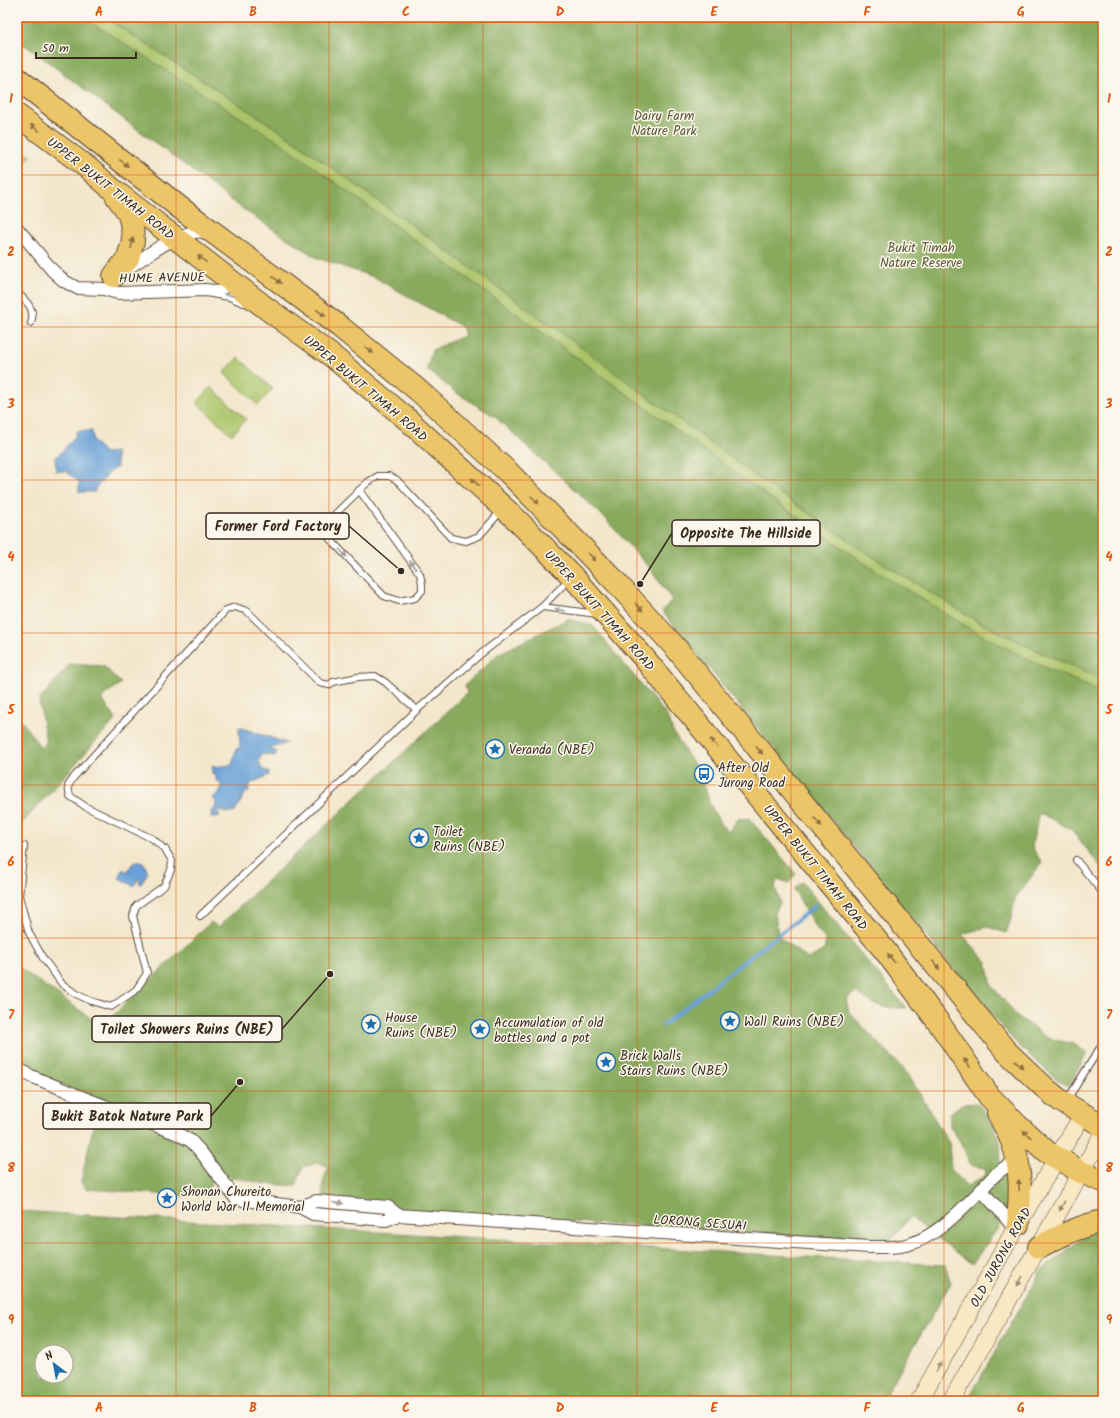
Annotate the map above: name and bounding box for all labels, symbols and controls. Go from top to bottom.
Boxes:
text: A [95,2,103,23]
text: B [249,2,257,23]
text: C [402,2,410,23]
text: D [556,2,565,23]
text: E [710,2,718,23]
text: F [863,2,871,23]
text: G [1017,2,1025,23]
scale bar [36,34,136,60]
text: 50 m [42,39,69,58]
text: 1 [9,89,13,110]
text: 1 [1107,89,1111,110]
park label: Dairy Farm Nature Park [631,106,697,142]
one-way arrow [29,124,40,133]
street label: UPPER BUKIT TIMAH ROAD [42,133,178,246]
one-way arrow [118,159,129,167]
one-way arrow [129,236,135,249]
park label: Bukit Timah Nature Reserve [880,238,962,274]
text: 2 [7,242,15,263]
text: 2 [1105,242,1113,263]
one-way arrow [196,254,207,263]
street label: HUME AVENUE [119,267,206,290]
one-way arrow [271,276,282,284]
one-way arrow [223,292,235,298]
one-way arrow [315,309,326,317]
street label: UPPER BUKIT TIMAH ROAD [298,331,432,448]
one-way arrow [363,346,374,355]
text: 3 [6,394,15,415]
text: 3 [1104,394,1113,415]
one-way arrow [470,477,480,487]
one-way arrow [530,495,540,505]
callout: Former Ford Factory [206,513,349,539]
text: Former Ford Factory [215,516,342,538]
callout: Opposite The Hillside [672,520,820,546]
text: Opposite The Hillside [680,523,812,545]
street label: UPPER BUKIT TIMAH ROAD [538,546,659,676]
text: 4 [7,547,15,568]
text: 4 [1105,547,1113,568]
one-way arrow [339,548,348,558]
one-way arrow [587,552,597,562]
one-way arrow [409,559,417,570]
one-way arrow [634,602,643,612]
one-way arrow [554,607,567,613]
text: 5 [7,700,16,721]
text: 5 [1105,700,1114,721]
place icon: Veranda (NBE) [484,738,506,760]
one-way arrow [710,738,719,749]
place label: Veranda (NBE) [509,740,594,761]
one-way arrow [755,744,764,755]
place label: After Old Jurong Road [718,758,785,794]
bus stop icon: After Old Jurong Road [693,763,715,785]
street label: UPPER BUKIT TIMAH ROAD [757,800,872,936]
one-way arrow [814,817,823,827]
place label: Toilet Ruins (NBE) [433,822,505,858]
place icon: Toilet Ruins (NBE) [408,827,430,849]
text: 6 [7,852,15,873]
text: 6 [1105,852,1113,873]
one-way arrow [887,953,895,964]
one-way arrow [931,959,940,970]
text: 7 [8,1005,15,1026]
text: 7 [1106,1005,1113,1026]
place label: House Ruins (NBE) [385,1008,457,1044]
place icon: Wall Ruins (NBE) [719,1010,741,1032]
place label: Wall Ruins (NBE) [744,1012,844,1033]
place icon: House Ruins (NBE) [360,1013,382,1035]
place label: Accumulation of old bottles and a pot [494,1013,604,1049]
callout: Toilet Showers Ruins (NBE) [92,1016,282,1042]
place icon: Accumulation of old bottles and a pot [469,1018,491,1040]
text: Toilet Showers Ruins (NBE) [100,1019,274,1041]
place label: Brick Walls Stairs Ruins (NBE) [620,1046,728,1082]
place icon: Brick Walls Stairs Ruins (NBE) [595,1051,617,1073]
one-way arrow [963,1058,971,1069]
one-way arrow [1014,1059,1025,1068]
callout: Bukit Batok Nature Park [43,1103,211,1129]
text: Bukit Batok Nature Park [51,1106,204,1128]
one-way arrow [1022,1129,1032,1138]
text: 8 [7,1158,15,1179]
text: 8 [1105,1158,1113,1179]
one-way arrow [1016,1178,1022,1191]
place label: Shonan Chureito World War II Memorial [181,1182,304,1218]
place icon: Shonan Chureito World War II Memorial [156,1187,178,1209]
one-way arrow [332,1200,344,1206]
one-way arrow [1059,1200,1066,1211]
street label: OLD JURONG ROAD [965,1204,1038,1312]
street label: LORONG SESUAI [652,1210,747,1237]
one-way arrow [1016,1275,1023,1286]
text: 9 [8,1310,15,1331]
text: 9 [1106,1310,1113,1331]
north arrow [34,1344,74,1384]
text: N [42,1347,57,1366]
one-way arrow [935,1361,942,1373]
text: A [95,1398,103,1418]
text: B [249,1398,257,1418]
text: C [402,1398,410,1418]
text: D [556,1398,565,1418]
text: E [710,1398,718,1418]
text: F [863,1398,871,1418]
text: G [1017,1398,1025,1418]

